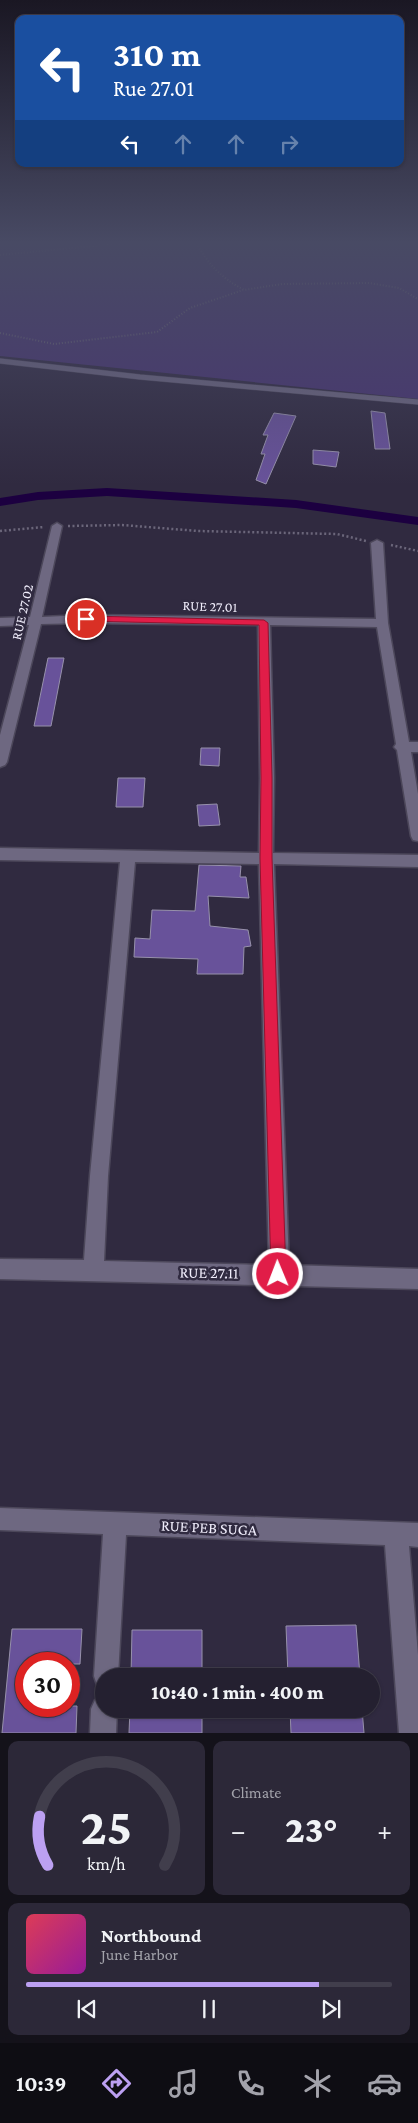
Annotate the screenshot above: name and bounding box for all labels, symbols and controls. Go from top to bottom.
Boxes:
icon: left [30,35,95,100]
text: 310 m [113,35,201,74]
text: Rue 27.01 [113,76,194,101]
icon: left [116,130,144,158]
icon: ahead [169,130,197,158]
icon: ahead [222,130,250,158]
icon: right [275,130,303,158]
street label: RUE 27.02 [8,582,36,641]
street label: RUE 27.01 [182,597,238,615]
pin [65,598,107,640]
icon: arrive [72,605,100,633]
position arrow [251,1247,303,1299]
street label: RUE 27.11 [179,1263,239,1282]
street label: RUE PEB SUGA [160,1516,258,1539]
speed limit sign: 30 [15,1652,80,1717]
text: 10:40 · 1 min · 400 m [151,1682,324,1703]
text: Climate [231,1784,281,1801]
text: 25 [81,1797,133,1855]
text: 23° [285,1808,338,1850]
text: − [231,1815,246,1846]
text: + [377,1815,392,1846]
text: km/h [87,1854,126,1874]
text: Northbound [101,1925,201,1946]
text: June Harbor [101,1946,178,1963]
icon: previous [73,1995,101,2023]
icon: pause [195,1995,223,2023]
icon: next [317,1995,345,2023]
icon: directions [99,2066,134,2101]
icon: music [166,2066,201,2101]
icon: phone [233,2066,268,2101]
icon: climate [300,2066,335,2101]
icon: car [367,2066,402,2101]
text: 10:39 [16,2071,67,2096]

